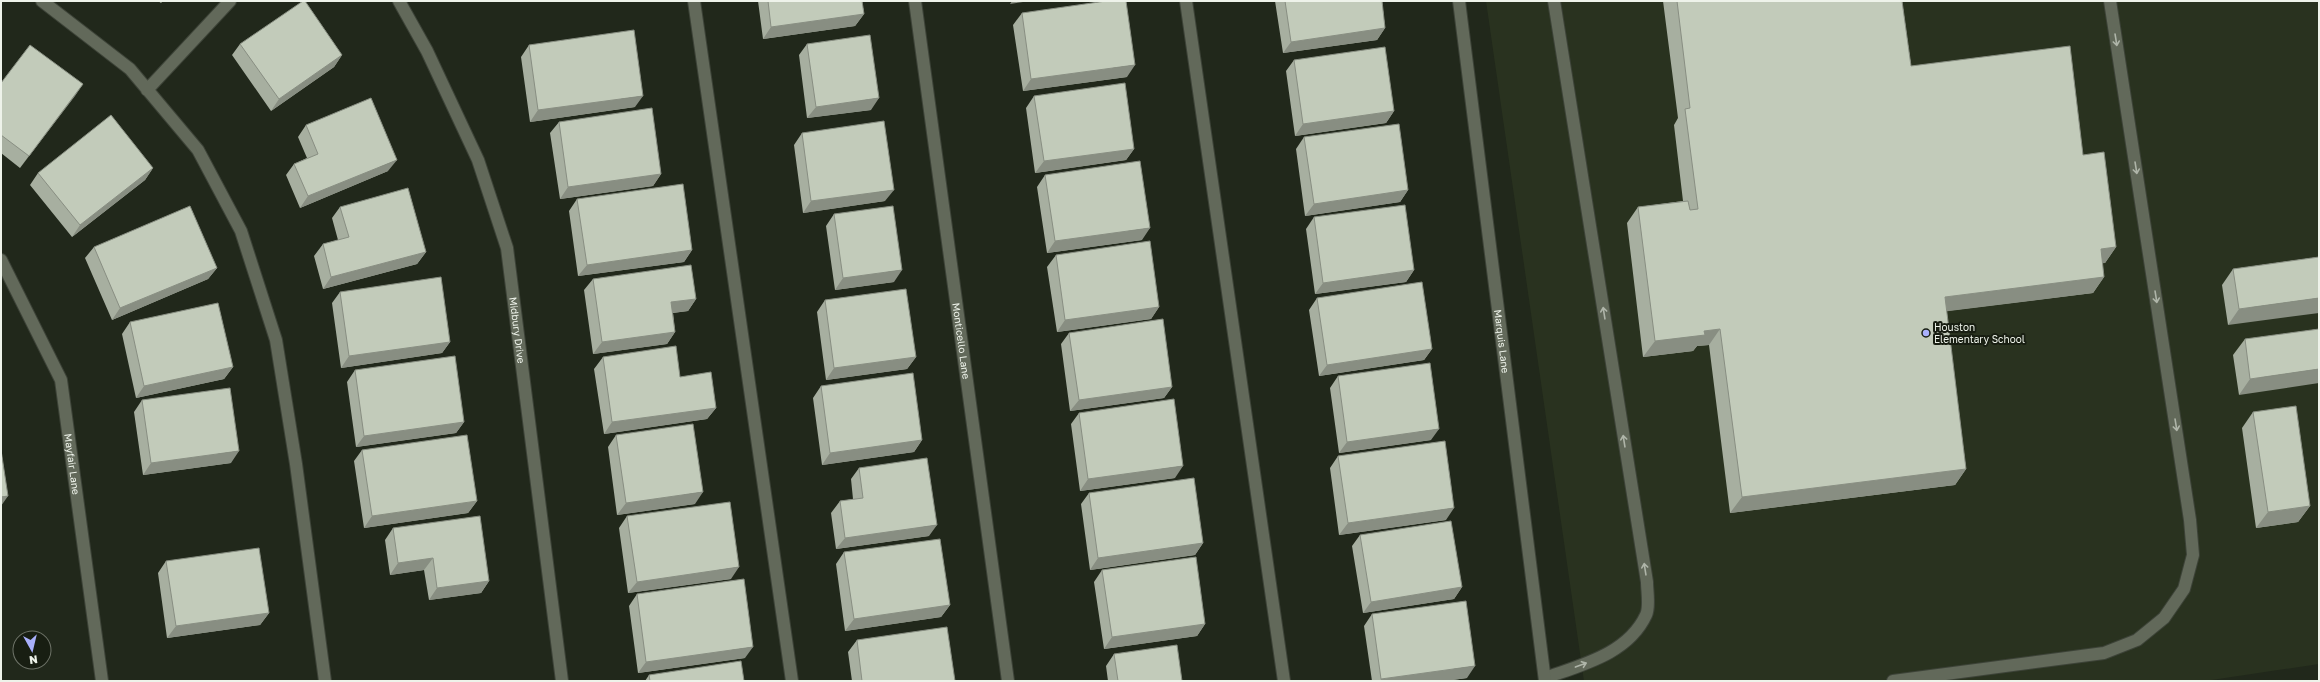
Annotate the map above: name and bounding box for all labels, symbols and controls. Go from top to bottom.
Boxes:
one-way arrow [2112,33,2120,46]
one-way arrow [2132,161,2140,174]
one-way arrow [2152,290,2160,303]
street label: Midbury Drive [507,296,528,364]
street label: Monticello Lane [950,302,973,380]
one-way arrow [1600,306,1608,319]
street label: Marquis Lane [1492,309,1512,374]
place label: Houston Elementary School [1934,321,2025,345]
marker: Houston Elementary School [1921,328,1931,338]
one-way arrow [2172,418,2180,431]
street label: Mayfair Lane [62,433,83,496]
one-way arrow [1620,435,1628,448]
one-way arrow [1640,563,1648,576]
north arrow [12,630,52,670]
text: N [28,653,39,667]
one-way arrow [1575,660,1587,668]

